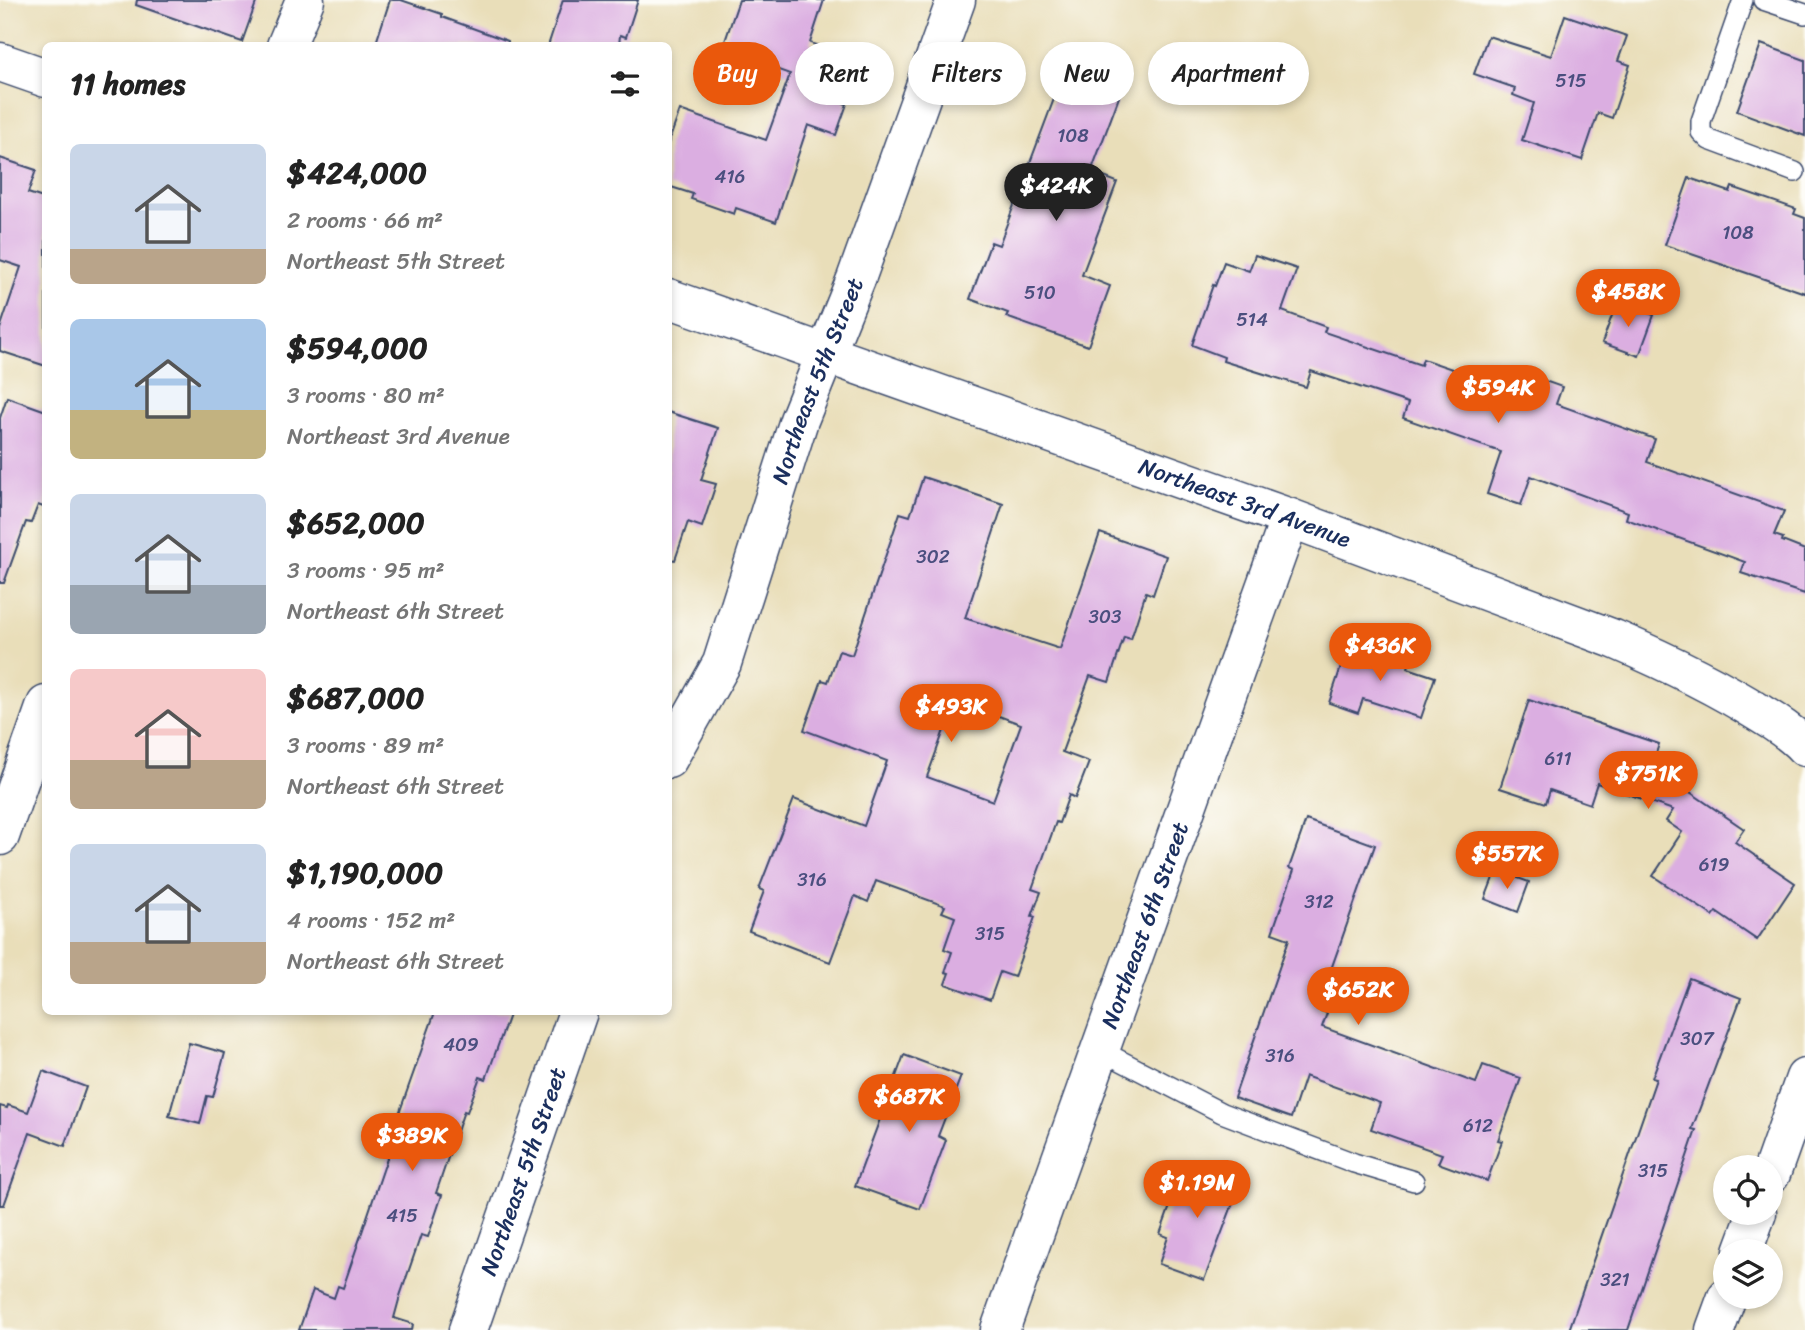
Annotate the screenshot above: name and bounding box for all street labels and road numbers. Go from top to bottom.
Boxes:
street label: Northeast 5th Street [760,272,875,489]
street label: Northeast 3rd Avenue [1133,446,1357,560]
street label: Northeast 6th Street [1089,816,1201,1034]
street label: Northeast 5th Street [468,1062,578,1281]

